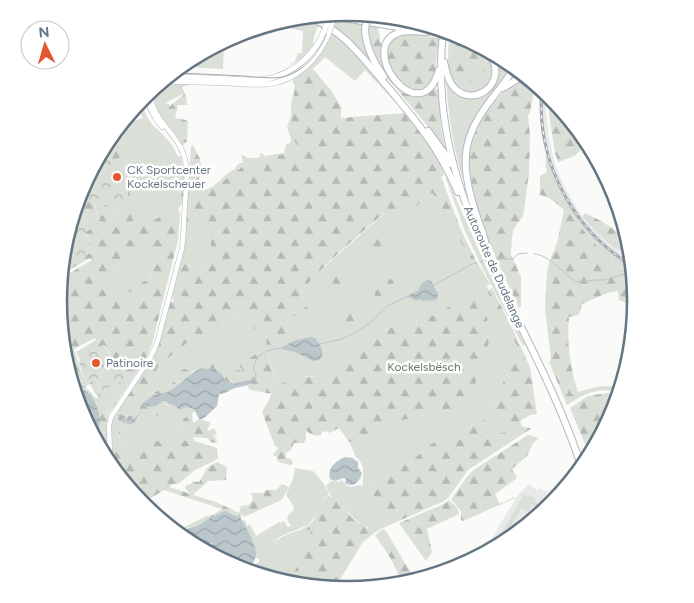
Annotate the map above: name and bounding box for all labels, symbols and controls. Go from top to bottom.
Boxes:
north arrow [20,20,70,70]
text: N [38,24,50,41]
place label: CK Sportcenter Kockelscheuer [127,163,211,191]
marker: CK Sportcenter Kockelscheuer [111,171,123,183]
street label: Autoroute de Dudelange [461,204,527,331]
place label: Patinoire [106,356,154,370]
marker: Patinoire [90,357,102,369]
park label: Kockelsbësch [387,360,461,374]

